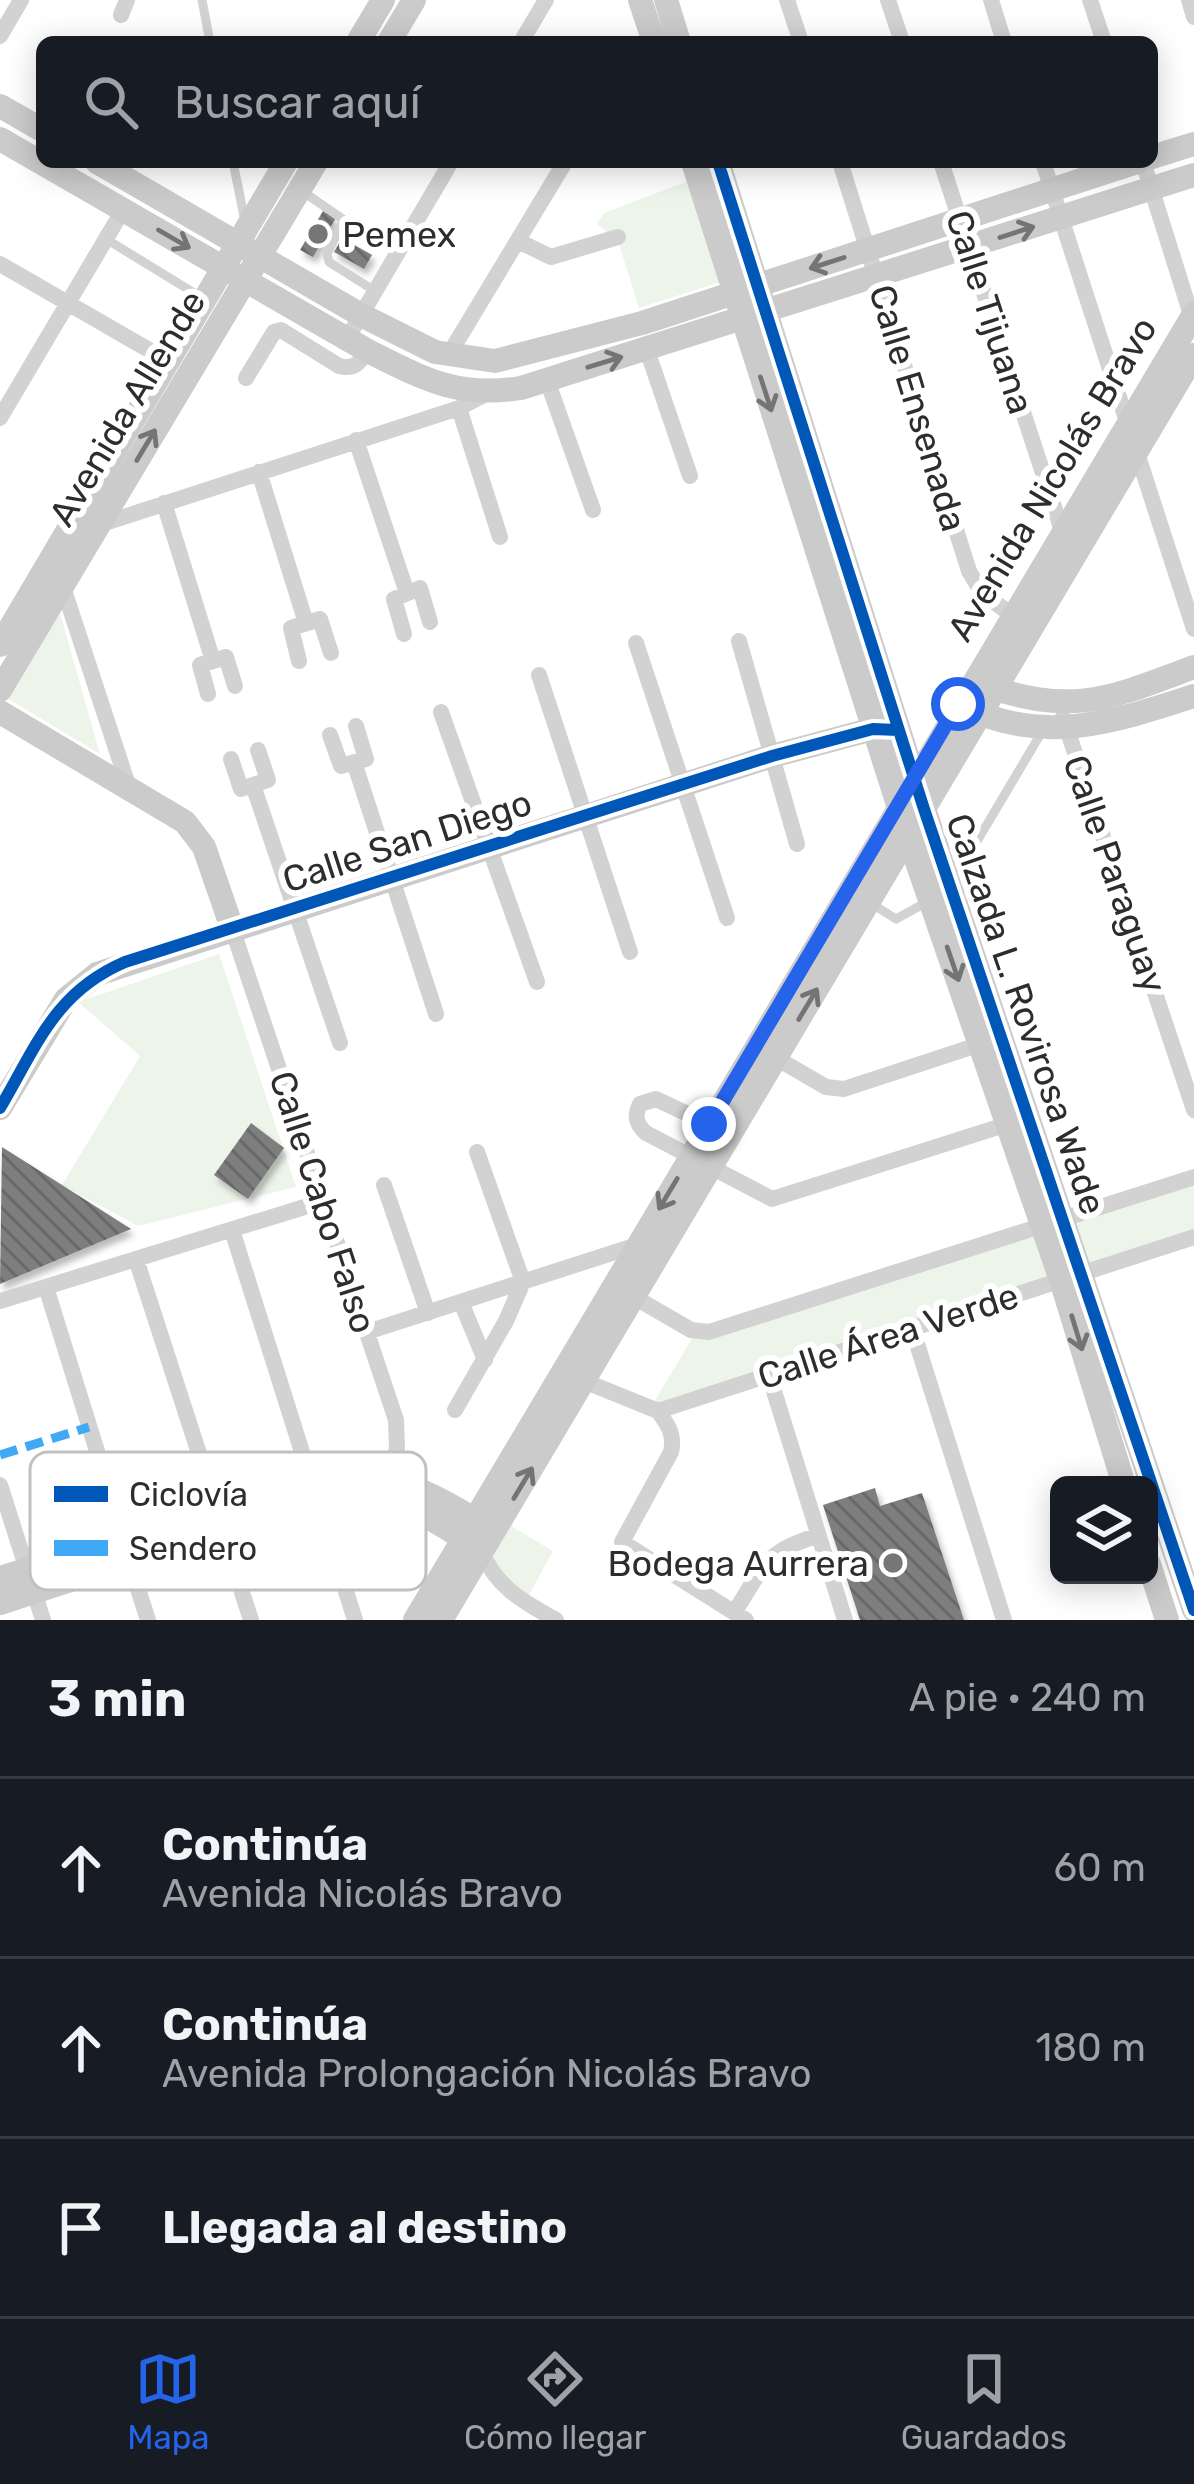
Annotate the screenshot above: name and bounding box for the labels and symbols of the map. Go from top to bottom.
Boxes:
street label: Calle Tijuana [937,205,1043,419]
place label: Pemex [342,213,456,256]
one-way arrow [997,220,1035,242]
marker: Pemex [305,221,331,247]
one-way arrow [156,228,191,252]
one-way arrow [809,254,847,276]
street label: Calle Ensenada [860,280,976,536]
street label: Avenida Allende [40,282,214,534]
street label: Avenida Nicolás Bravo [938,309,1166,649]
one-way arrow [585,350,623,372]
one-way arrow [757,374,779,412]
one-way arrow [135,428,159,463]
route start [931,677,985,731]
street label: Calle Paraguay [1054,749,1176,999]
street label: Calle San Diego [277,781,537,901]
street label: Calzada L. Rovirosa Wade [937,808,1115,1220]
one-way arrow [944,945,965,982]
one-way arrow [796,988,820,1022]
street label: Calle Cabo Falso [260,1066,386,1338]
route end [682,1097,736,1151]
one-way arrow [656,1176,680,1210]
street label: Calle Área Verde [752,1274,1024,1398]
one-way arrow [1067,1314,1089,1352]
legend [30,1452,426,1590]
one-way arrow [511,1466,535,1501]
text: Ciclovía [129,1475,248,1514]
text: Sendero [129,1529,257,1568]
place label: Bodega Aurrera [607,1542,869,1585]
marker: Bodega Aurrera [880,1550,906,1576]

